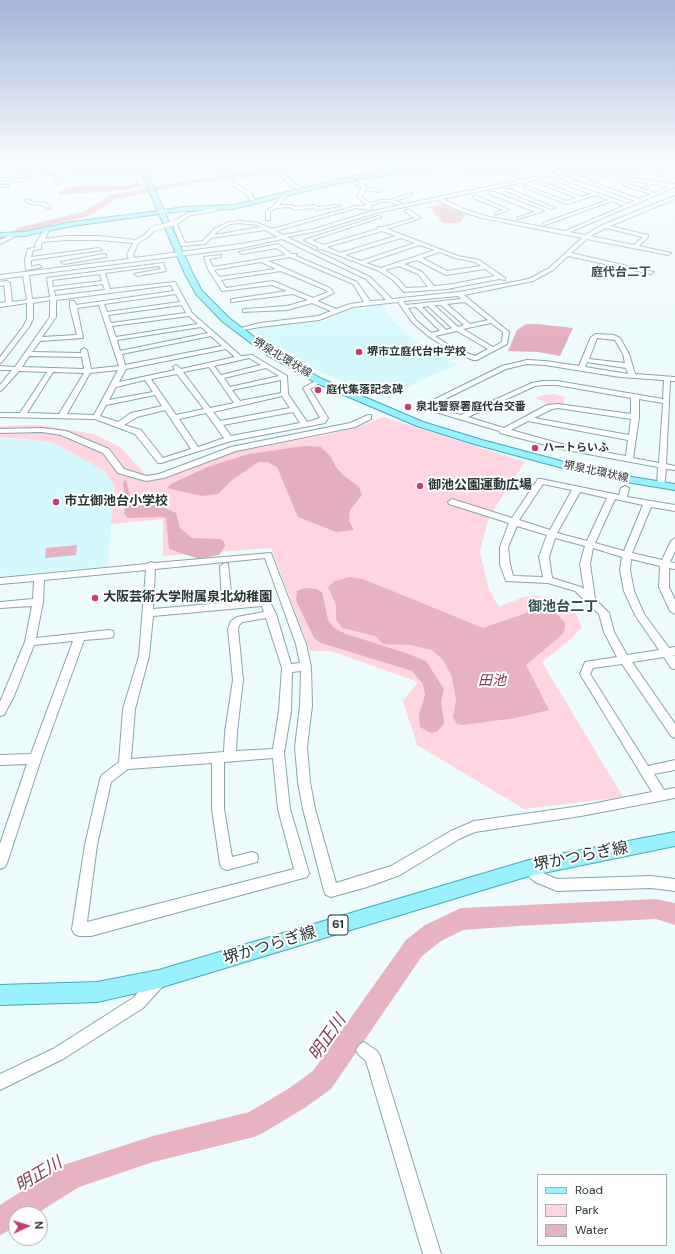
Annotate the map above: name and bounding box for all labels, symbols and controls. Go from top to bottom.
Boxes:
district label: 庭代台二丁 [591,266,651,280]
street label: 堺泉北環状線 [250,335,314,381]
place label: 堺市立庭代台中学校 [367,345,466,359]
marker: 堺市立庭代台中学校 [354,347,364,357]
place label: 庭代集落記念碑 [326,383,403,397]
marker: 庭代集落記念碑 [313,385,323,395]
place label: 泉北警察署庭代台交番 [416,400,526,414]
marker: 泉北警察署庭代台交番 [403,402,413,412]
place label: ハートらいふ [543,441,609,455]
marker: ハートらいふ [530,443,540,453]
street label: 堺泉北環状線 [562,459,630,485]
place label: 御池公園運動広場 [428,478,532,494]
marker: 御池公園運動広場 [415,481,425,491]
place label: 市立御池台小学校 [64,494,168,510]
marker: 市立御池台小学校 [51,497,61,507]
place label: 大阪芸術大学附属泉北幼稚園 [103,590,272,606]
marker: 大阪芸術大学附属泉北幼稚園 [90,593,100,603]
district label: 御池台二丁 [528,599,598,615]
water label: 田池 [478,673,506,689]
street label: 堺かつらぎ線 [532,838,630,876]
road number: 61 [328,915,348,935]
street label: 堺かつらぎ線 [221,923,319,969]
water label: 明正川 [305,1011,351,1065]
water label: 明正川 [12,1153,66,1197]
legend [537,1174,667,1246]
text: Road [575,1182,603,1198]
text: Park [575,1202,599,1218]
north arrow [8,1206,48,1246]
text: N [32,1221,46,1230]
text: Water [575,1222,608,1238]

